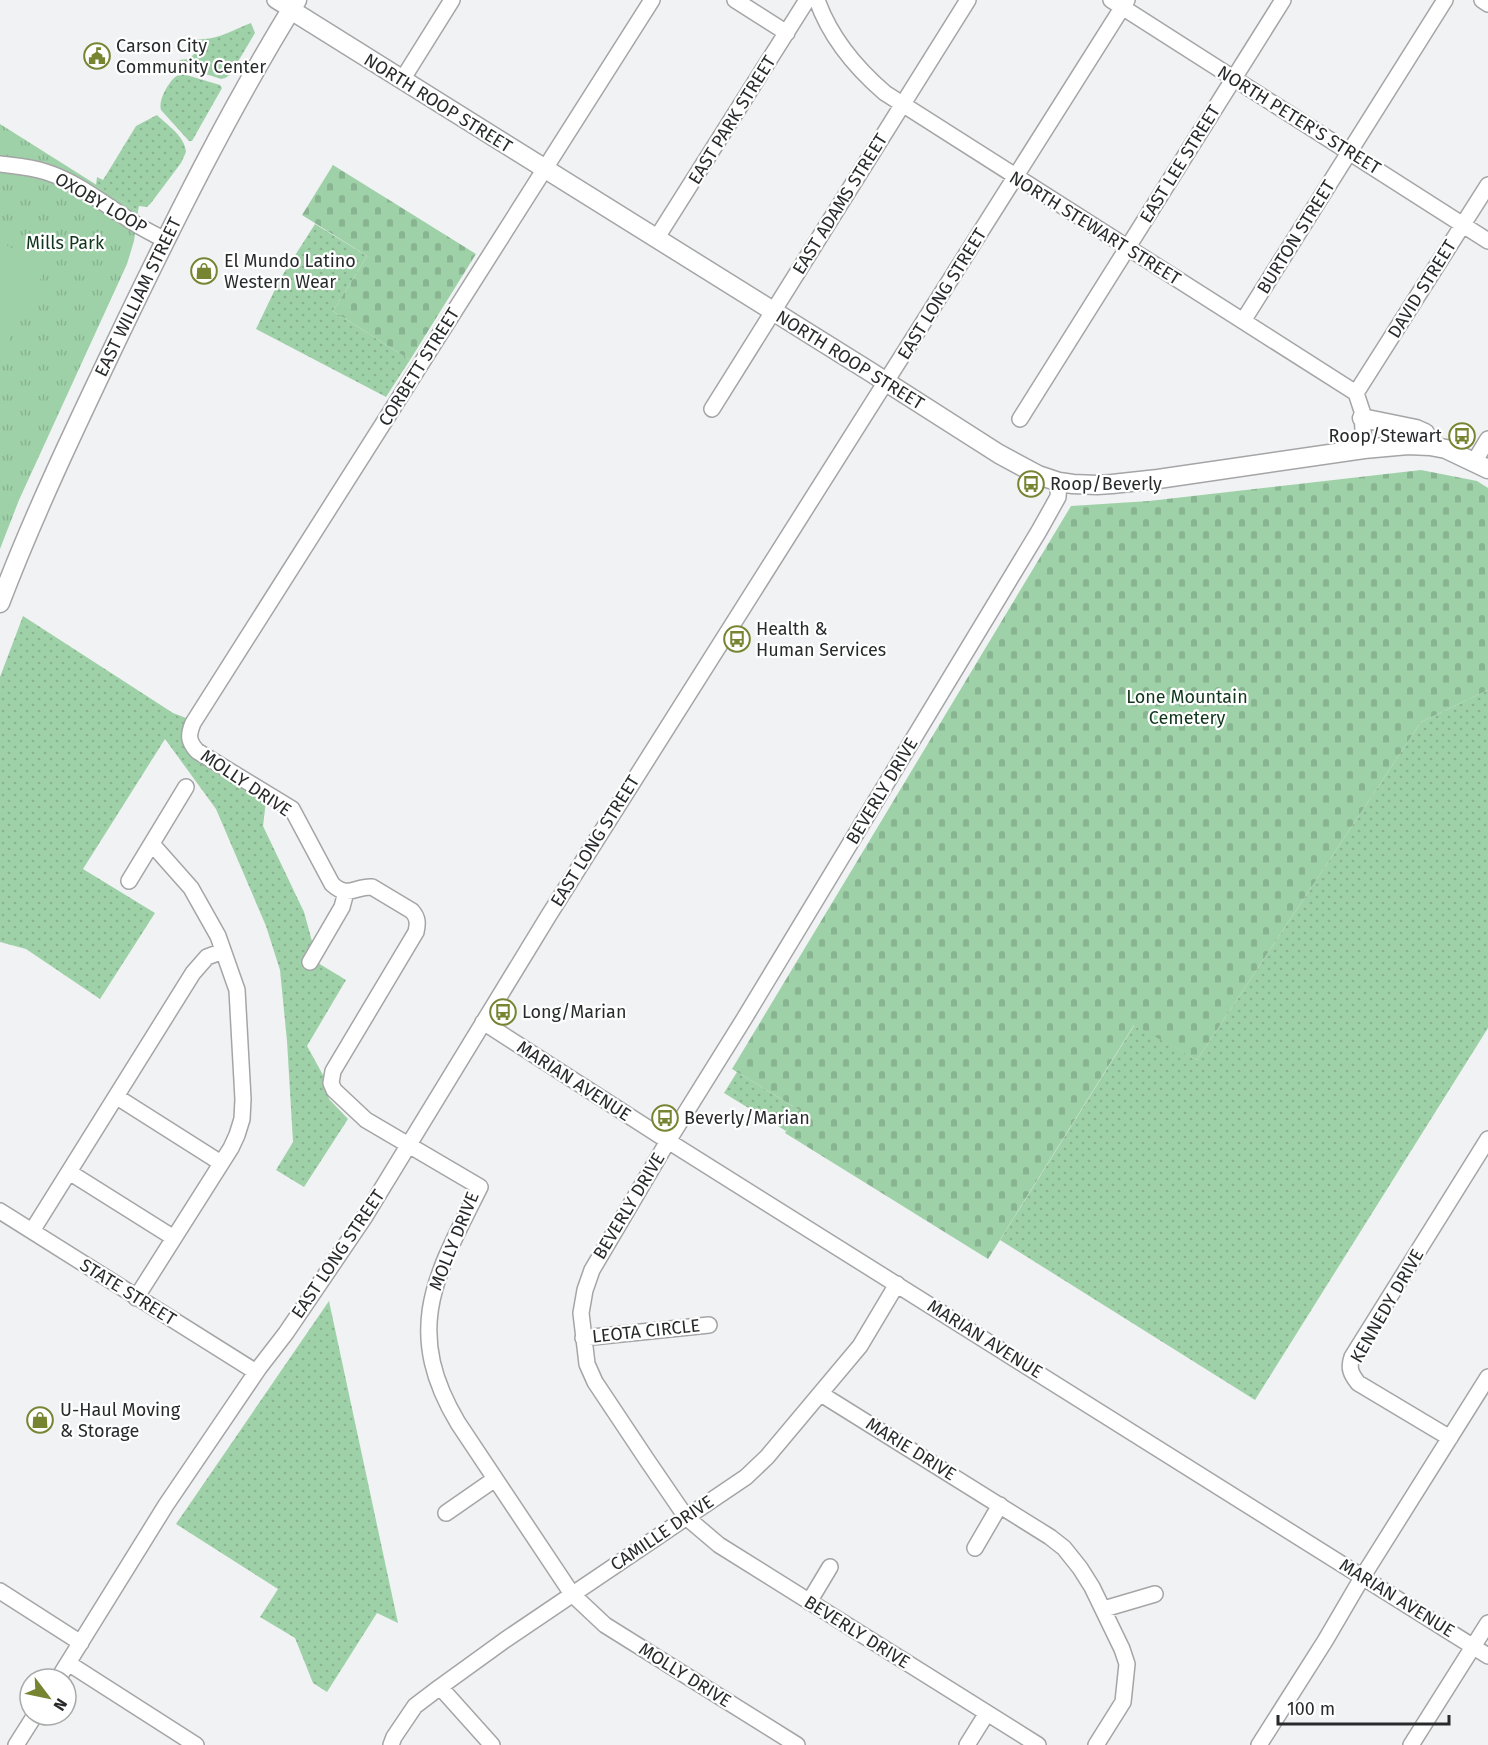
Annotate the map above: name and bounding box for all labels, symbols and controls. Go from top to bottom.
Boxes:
place label: Carson City Community Center [116,35,266,78]
public building icon: Carson City Community Center [82,41,112,71]
street label: NORTH ROOP STREET [360,48,517,158]
street label: EAST PARK STREET [684,51,781,188]
street label: NORTH PETER'S STREET [1213,61,1385,180]
street label: EAST LEE STREET [1135,101,1225,227]
street label: EAST ADAMS STREET [788,129,893,279]
street label: NORTH STEWART STREET [1005,166,1185,290]
street label: OXOBY LOOP [51,168,151,238]
street label: BURTON STREET [1252,176,1340,298]
street label: EAST WILLIAM STREET [90,213,186,380]
street label: EAST LONG STREET [893,224,992,364]
park label: Mills Park [26,232,105,254]
street label: DAVID STREET [1383,235,1461,342]
place label: El Mundo Latino Western Wear [224,250,356,293]
shop icon: El Mundo Latino Western Wear [189,256,219,286]
street label: CORBETT STREET [374,303,465,430]
street label: NORTH ROOP STREET [772,305,929,415]
bus stop icon: Roop/Stewart [1447,421,1477,451]
place label: Roop/Stewart [1329,425,1442,447]
bus stop icon: Roop/Beverly [1016,469,1046,499]
place label: Roop/Beverly [1050,473,1162,495]
place label: Health & Human Services [756,618,886,661]
bus stop icon: Health & Human Services [722,624,752,654]
park label: Lone Mountain Cemetery [1126,686,1248,729]
street label: BEVERLY DRIVE [842,734,922,848]
street label: MOLLY DRIVE [196,745,296,821]
street label: EAST LONG STREET [546,771,645,911]
bus stop icon: Long/Marian [488,997,518,1027]
place label: Long/Marian [522,1001,626,1023]
street label: MARIAN AVENUE [513,1036,635,1126]
bus stop icon: Beverly/Marian [650,1103,680,1133]
place label: Beverly/Marian [684,1107,810,1129]
street label: BEVERLY DRIVE [589,1149,669,1263]
street label: EAST LONG STREET [287,1185,390,1323]
street label: MOLLY DRIVE [424,1188,484,1294]
street label: KENNEDY DRIVE [1346,1245,1428,1367]
street label: STATE STREET [76,1254,181,1331]
street label: MARIAN AVENUE [923,1295,1047,1383]
street label: LEOTA CIRCLE [591,1314,701,1348]
place label: U-Haul Moving & Storage [60,1399,181,1442]
shop icon: U-Haul Moving & Storage [25,1405,55,1435]
street label: MARIE DRIVE [862,1413,960,1485]
street label: CAMILLE DRIVE [606,1490,718,1576]
street label: MARIAN AVENUE [1335,1554,1459,1642]
street label: BEVERLY DRIVE [800,1591,914,1673]
street label: MOLLY DRIVE [635,1638,735,1712]
north arrow [18,1667,78,1727]
scale bar [1278,1688,1449,1726]
text: N [49,1695,71,1714]
text: 100 m [1287,1698,1335,1720]

